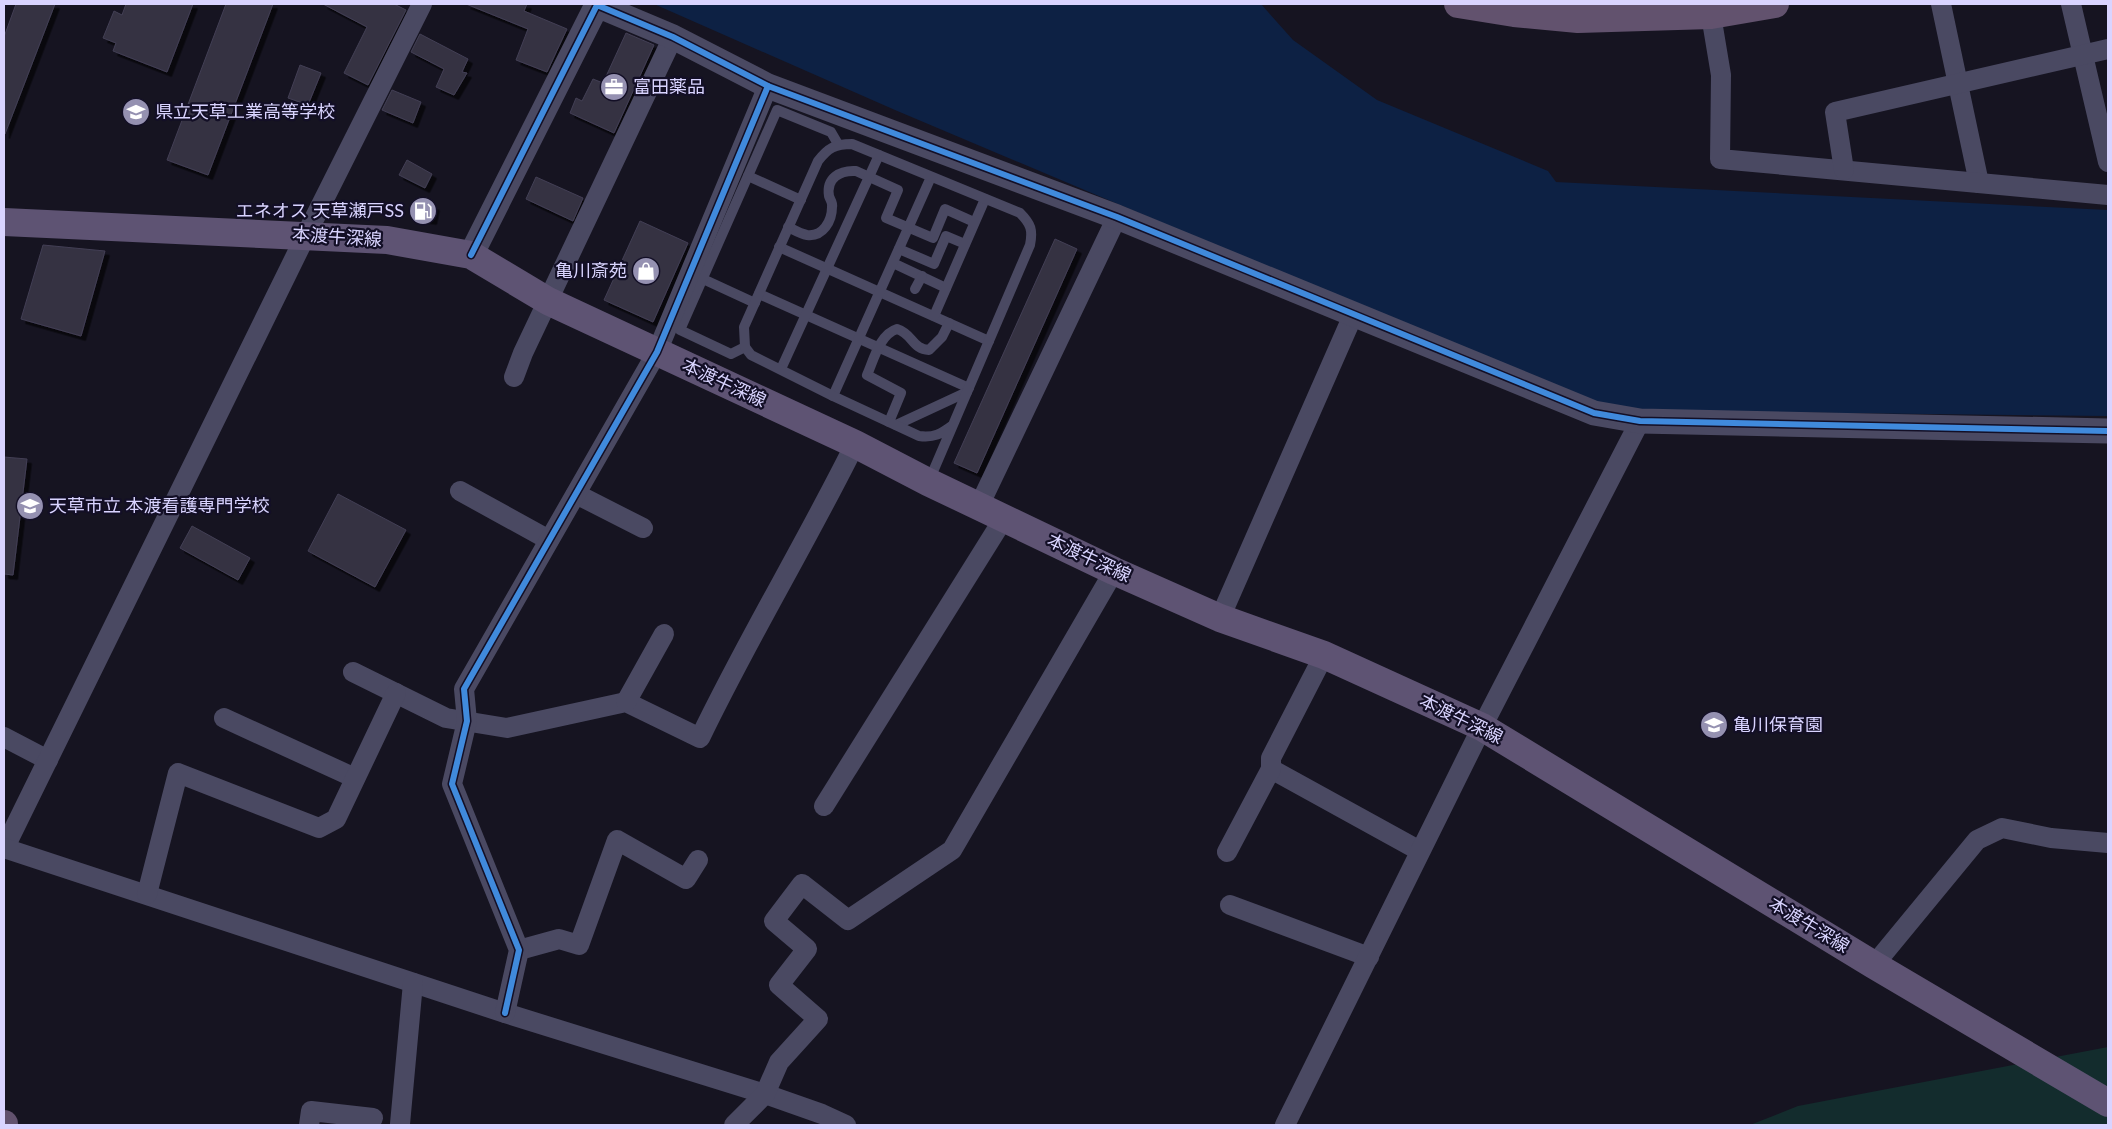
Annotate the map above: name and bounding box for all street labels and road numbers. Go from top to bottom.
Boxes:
street label: 本渡牛深線 [291,222,383,250]
street label: 本渡牛深線 [679,353,770,411]
street label: 本渡牛深線 [1044,528,1135,586]
street label: 本渡牛深線 [1416,688,1507,748]
street label: 本渡牛深線 [1765,892,1854,957]

